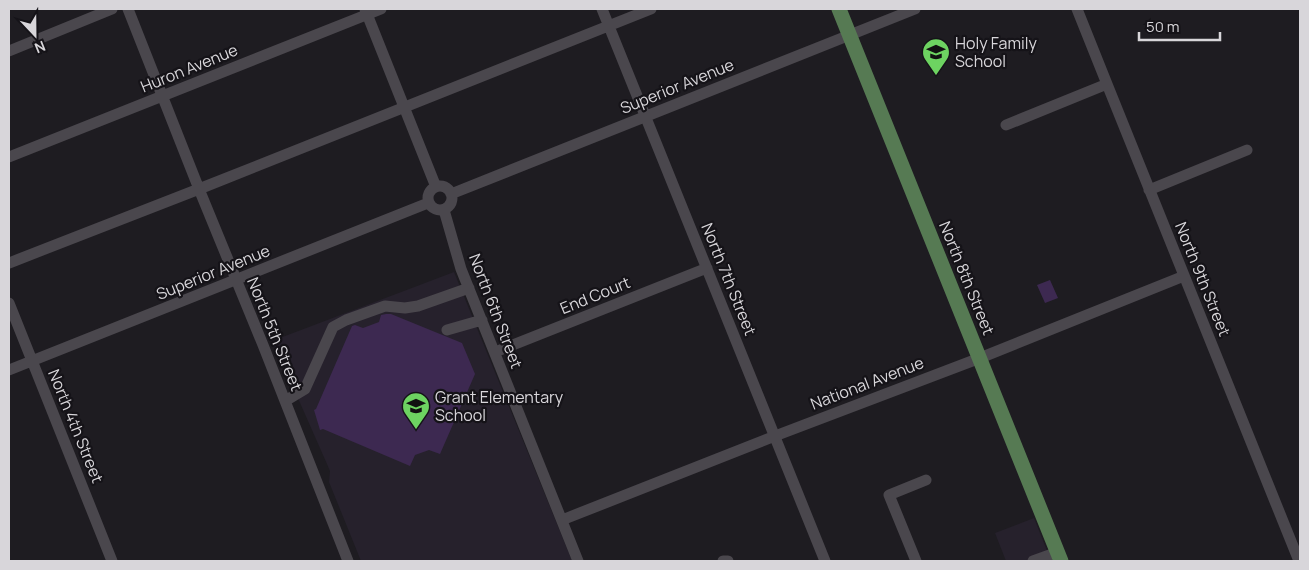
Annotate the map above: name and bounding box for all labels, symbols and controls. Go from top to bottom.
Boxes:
north arrow [10,10,60,60]
scale bar [1139,10,1220,42]
text: 50 m [1146,16,1180,37]
place label: Holy Family School [955,32,1037,72]
text: N [32,37,48,58]
school or university icon: Holy Family School [921,37,951,76]
street label: Huron Avenue [137,39,241,97]
street label: Superior Avenue [617,53,737,119]
street label: North 8th Street [934,218,1000,338]
street label: North 9th Street [1170,219,1236,339]
street label: North 7th Street [696,220,762,338]
street label: Superior Avenue [153,239,273,305]
street label: North 6th Street [464,250,528,372]
street label: End Court [557,271,633,319]
street label: North 5th Street [242,274,308,394]
street label: National Avenue [807,351,927,415]
street label: North 4th Street [43,366,109,486]
place label: Grant Elementary School [435,386,564,426]
school or university icon: Grant Elementary School [401,391,431,430]

